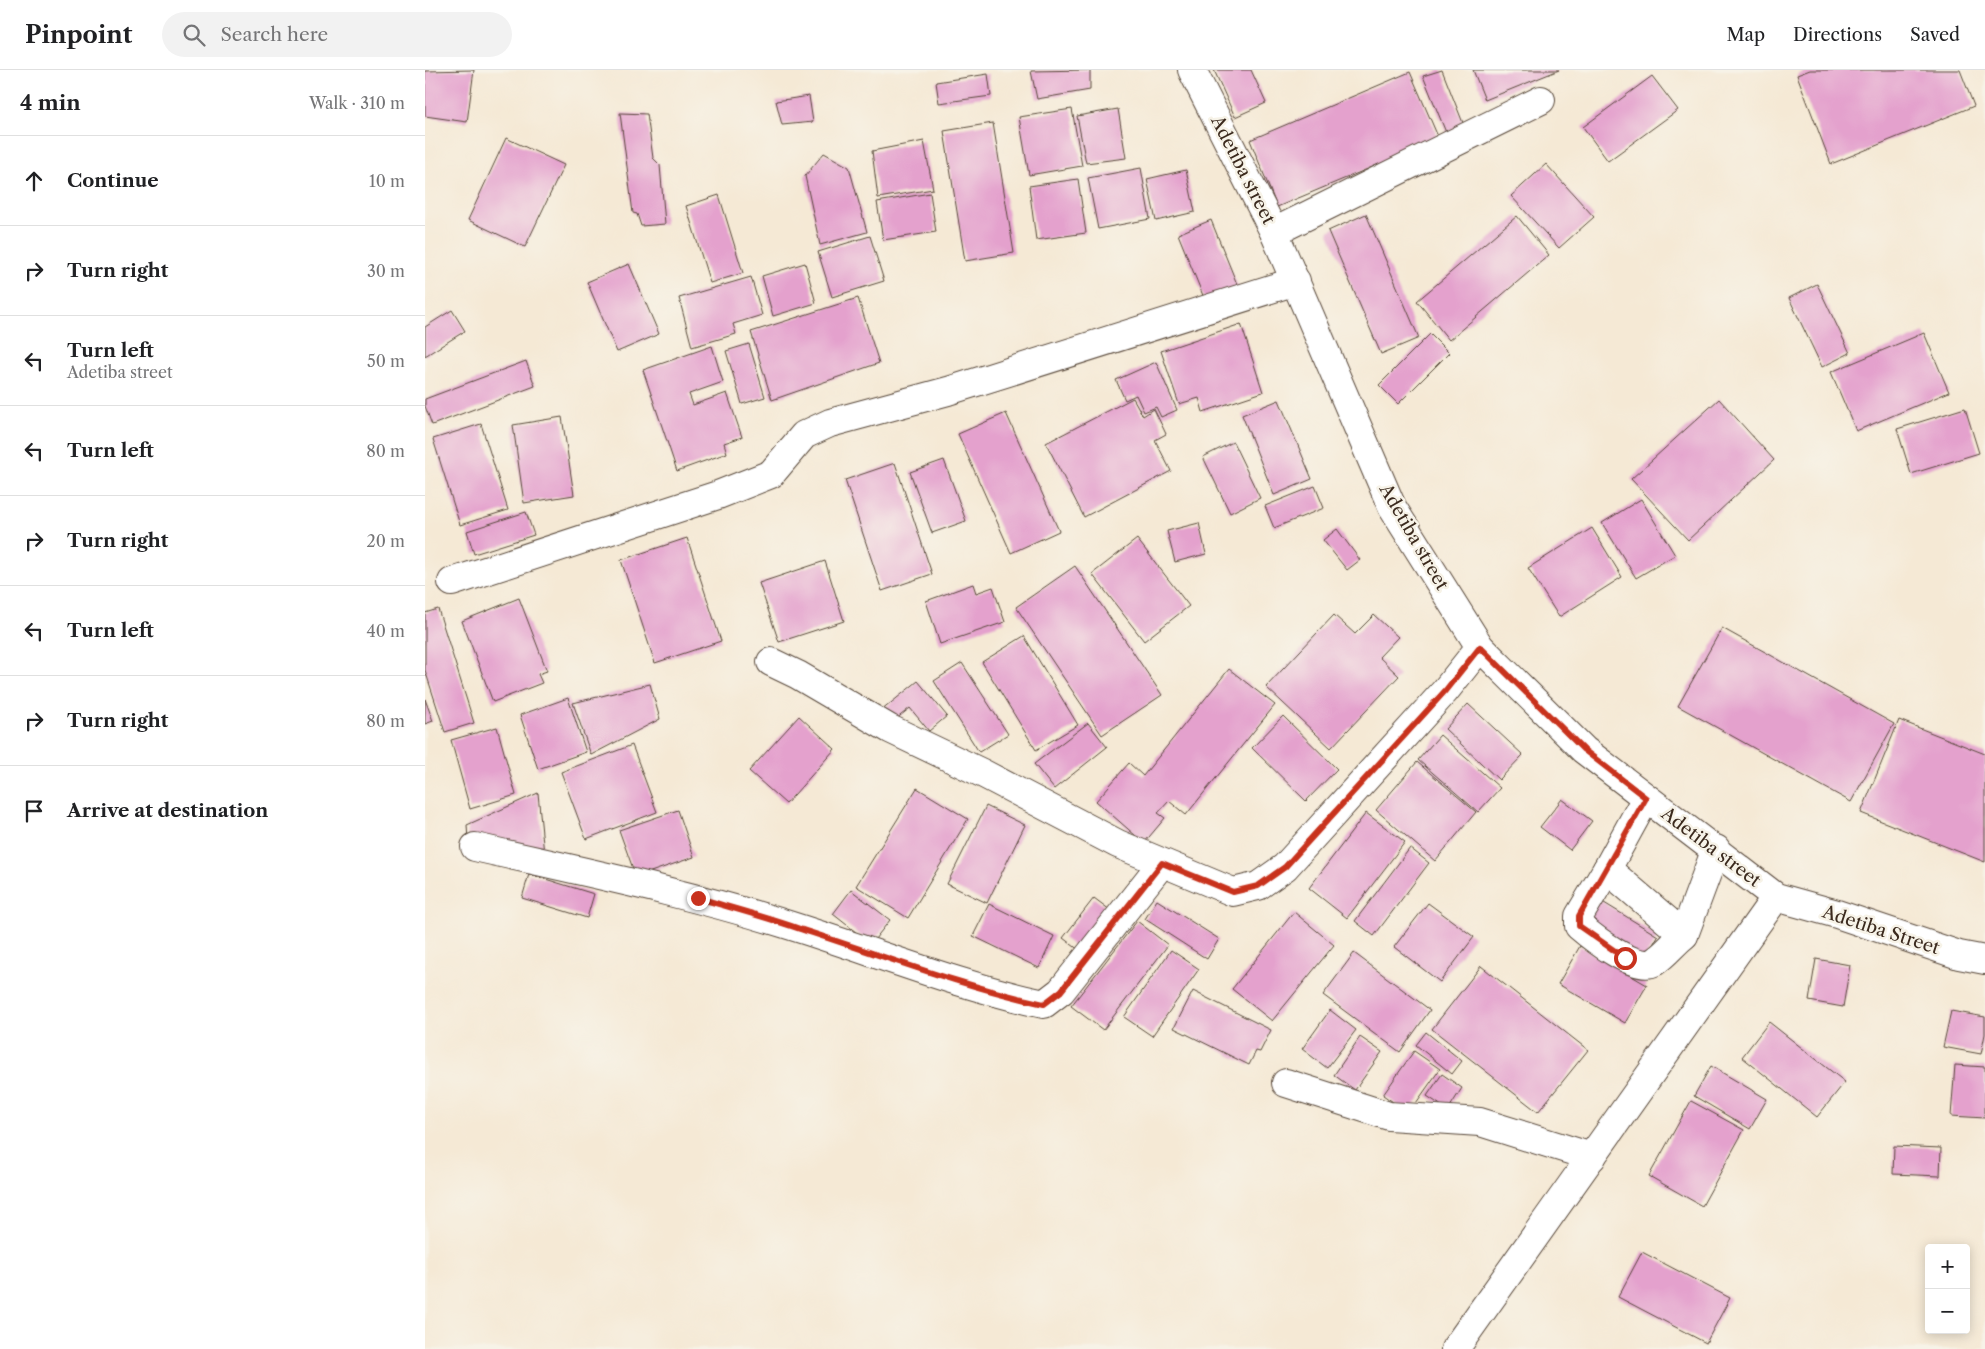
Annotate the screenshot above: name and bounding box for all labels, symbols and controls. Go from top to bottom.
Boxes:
search box [162,12,512,57]
text: Pinpoint [25,20,132,49]
icon: search [180,21,208,49]
text: Search here [220,23,328,46]
text: Map [1726,24,1765,46]
text: Directions [1793,24,1882,46]
text: Saved [1910,24,1960,46]
text: 4 min [20,90,81,115]
text: Walk · 310 m [309,93,405,113]
street label: Adetiba street [1206,111,1280,229]
icon: ahead [20,167,48,195]
text: Continue [67,169,159,192]
text: 10 m [369,171,405,191]
icon: right [20,257,48,285]
text: Turn right [67,259,168,282]
text: 30 m [367,261,405,281]
text: Turn left [67,339,154,362]
icon: left [20,347,48,375]
text: 50 m [367,351,405,371]
text: Adetiba street [67,362,173,382]
icon: left [20,437,48,465]
text: Turn left [67,439,154,462]
text: 80 m [366,441,405,461]
street label: Adetiba street [1374,479,1454,595]
icon: right [20,527,48,555]
text: Turn right [67,529,168,552]
text: 20 m [366,531,405,551]
icon: left [20,617,48,645]
text: Turn left [67,619,154,642]
text: 40 m [366,621,405,641]
icon: right [20,707,48,735]
text: Turn right [67,709,168,732]
text: 80 m [366,711,405,731]
icon: arrive [20,797,48,825]
text: Arrive at destination [67,799,268,822]
street label: Adetiba street [1656,802,1766,892]
route end [687,887,710,910]
street label: Adetiba Street [1819,900,1943,959]
route start [1614,947,1637,970]
map controls [1925,1244,1970,1334]
button: + [1925,1244,1970,1289]
button: − [1925,1289,1970,1334]

